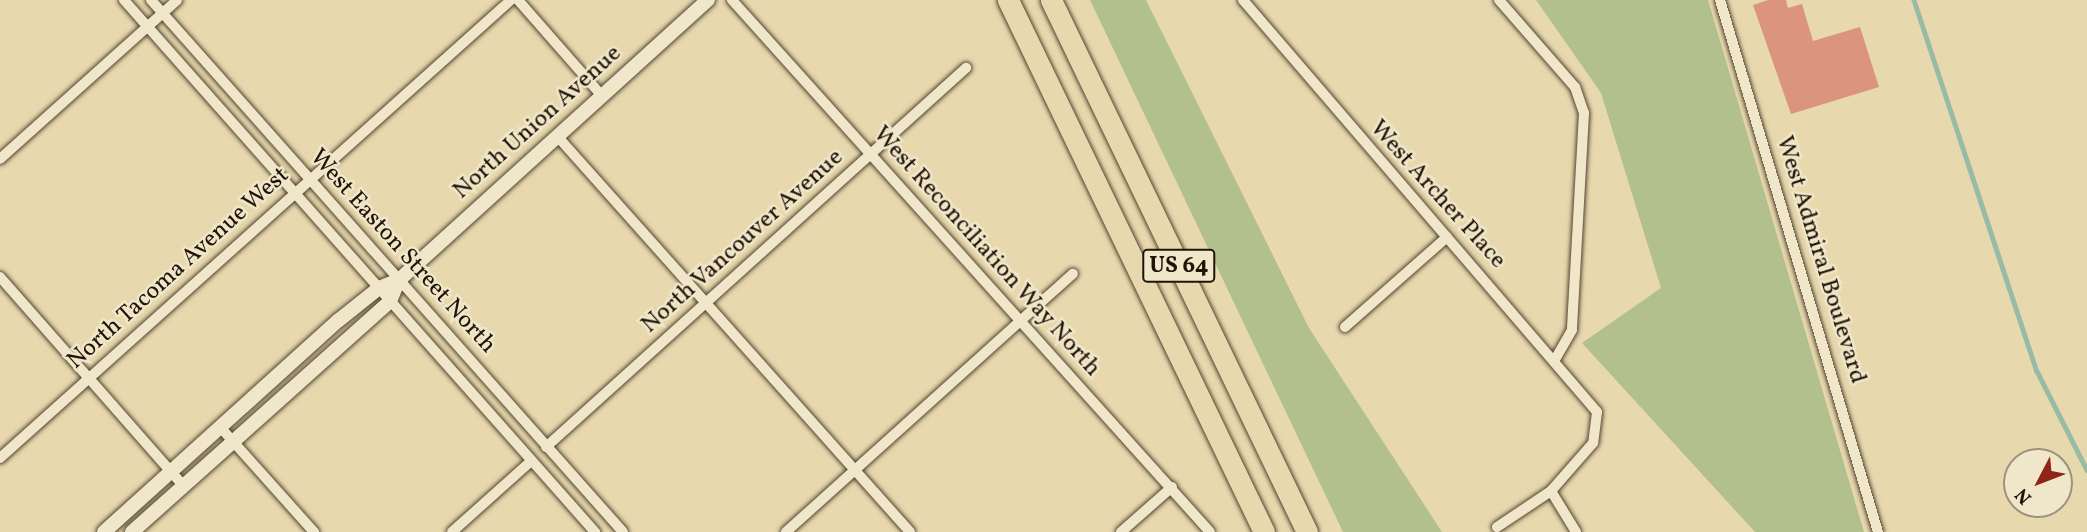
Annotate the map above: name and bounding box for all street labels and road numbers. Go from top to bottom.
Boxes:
street label: North Union Avenue [448,40,628,206]
street label: West Archer Place [1363,115,1511,275]
street label: West Reconciliation Way North [865,120,1107,384]
street label: West Admiral Boulevard [1769,133,1871,387]
street label: West Easton Street North [303,144,501,360]
street label: North Vancouver Avenue [636,144,850,340]
street label: North Tacoma Avenue West [62,161,296,377]
road number: US 64 [1142,246,1216,286]

